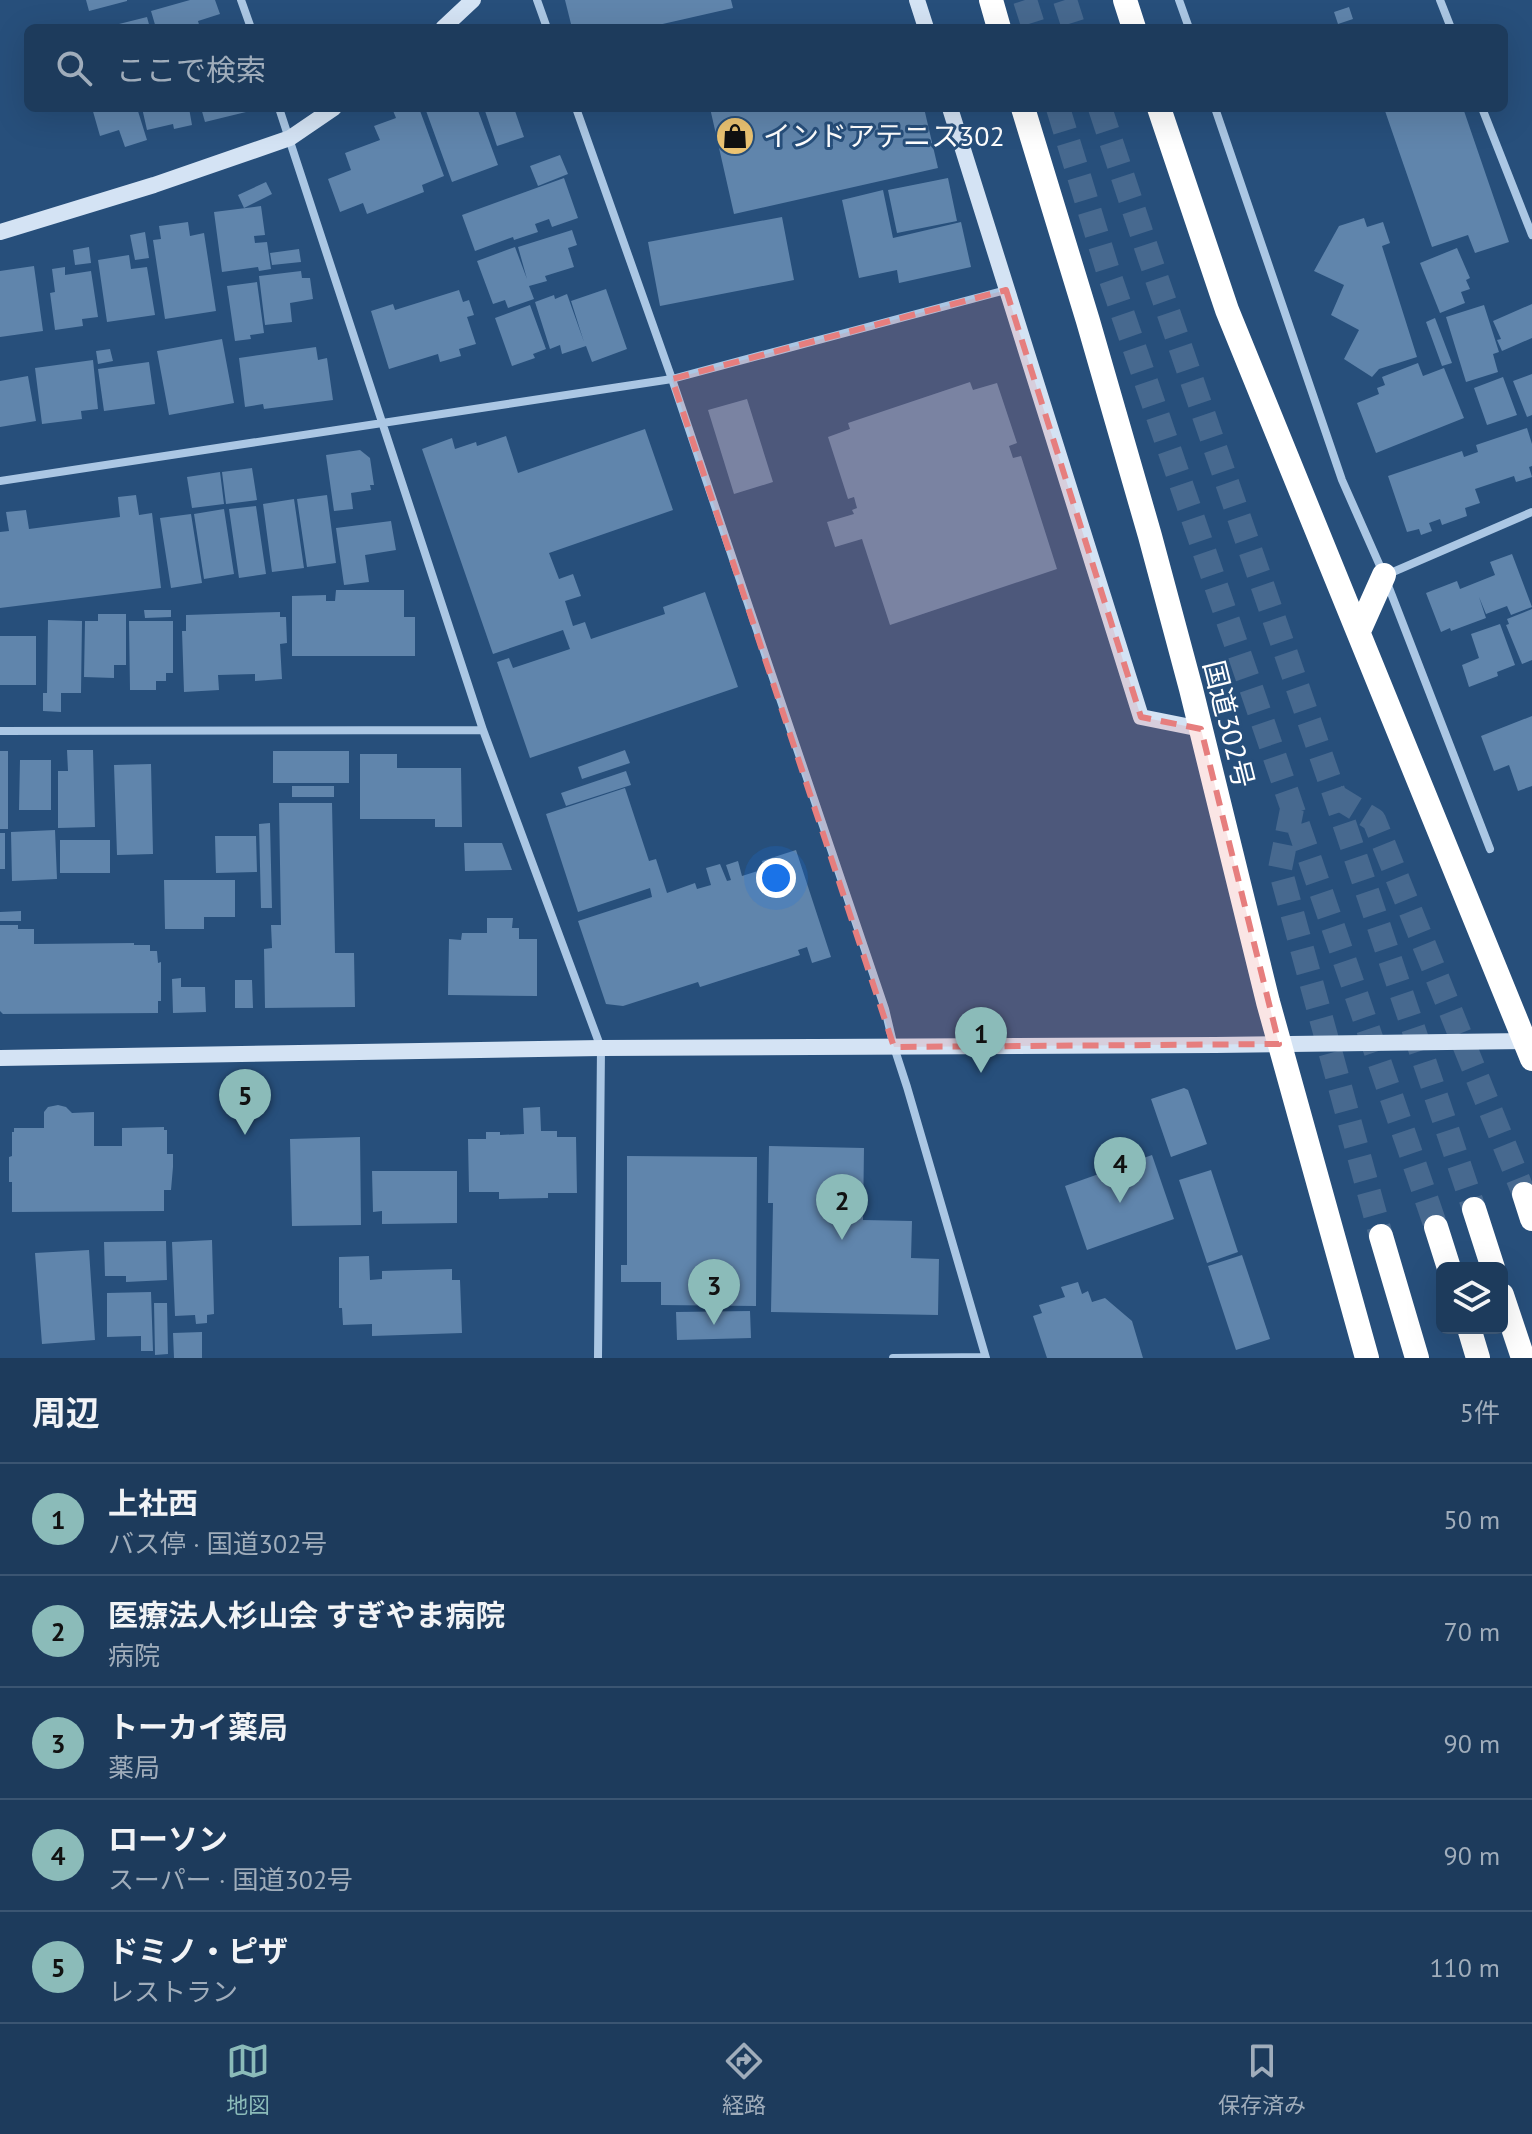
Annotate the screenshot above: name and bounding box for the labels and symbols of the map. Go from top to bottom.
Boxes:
shop icon: インドアテニス302 [714,115,756,157]
place label: インドアテニス302 [763,117,1005,154]
street label: 国道302号 [1196,656,1263,791]
your location [756,858,796,898]
pin: 1 [955,1007,1007,1073]
pin: 5 [219,1069,271,1135]
pin: 4 [1094,1137,1146,1203]
pin: 2 [816,1174,868,1240]
pin: 3 [688,1259,740,1325]

